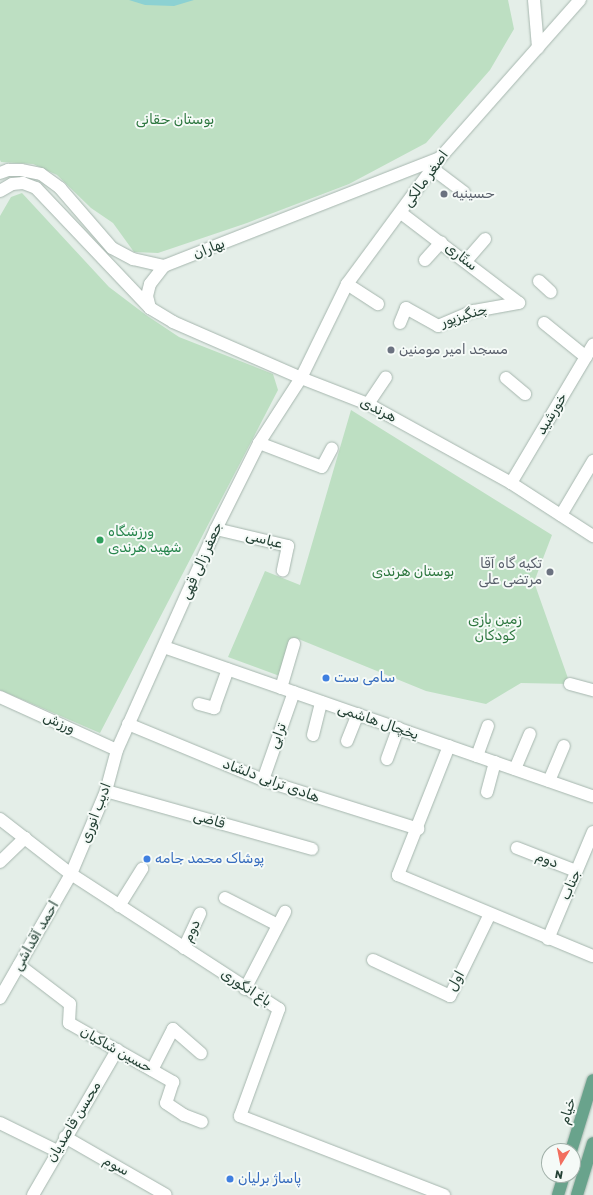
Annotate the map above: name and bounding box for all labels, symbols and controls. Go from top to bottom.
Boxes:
park label: بوستان حقانی [136,112,214,128]
street label: اصغر مالکی [400,147,452,211]
place label: حسینیه [452,186,495,202]
marker: حسینیه [439,189,449,199]
street label: بهاران [191,235,227,263]
street label: ستّاری [442,239,480,275]
street label: چنگیزپور [439,301,489,331]
place label: مسجد امیر مومنین [399,342,508,358]
marker: مسجد امیر مومنین [386,345,396,355]
street label: خورشید [533,390,571,438]
street label: هرندی [357,394,399,426]
street label: جعفر زالی قهی [177,520,227,602]
place label: ورزشگاه شهید هرندی [108,524,181,556]
street label: عباسی [244,527,284,553]
marker: ورزشگاه شهید هرندی [95,535,105,545]
place label: تکیه گاه آقا مرتضی علی [478,556,542,588]
park label: بوستان هرندی [372,564,454,580]
marker: تکیه گاه آقا مرتضی علی [545,567,555,577]
park label: زمین بازی کودکان [468,612,522,644]
place label: سامی ست [334,670,395,686]
marker: سامی ست [321,673,331,683]
street label: یخچال هاشمی [335,700,421,744]
street label: ورزش [41,709,77,737]
street label: ترابی [266,721,290,751]
street label: هادی ترابی دلشاد [220,756,322,806]
street label: ادیب انوری [77,781,115,845]
street label: قاضی [191,808,227,832]
street label: دوم [533,848,561,872]
place label: پوشاک محمد جامه [155,851,264,867]
marker: پوشاک محمد جامه [142,854,152,864]
street label: جناب [557,867,585,903]
street label: احمد آقداشی [9,898,63,974]
street label: دوم [180,917,204,945]
street label: باغ انگوری [217,965,275,1011]
street label: اول [444,968,468,994]
street label: حسین شاکیان [77,1023,155,1077]
street label: محسن قاصدیان [43,1078,105,1166]
street label: خیام [556,1096,580,1126]
north arrow [541,1143,581,1183]
street label: سوم [100,1152,132,1180]
text: N [554,1167,564,1181]
place label: پاساژ برلیان [238,1171,301,1187]
marker: پاساژ برلیان [225,1174,235,1184]

